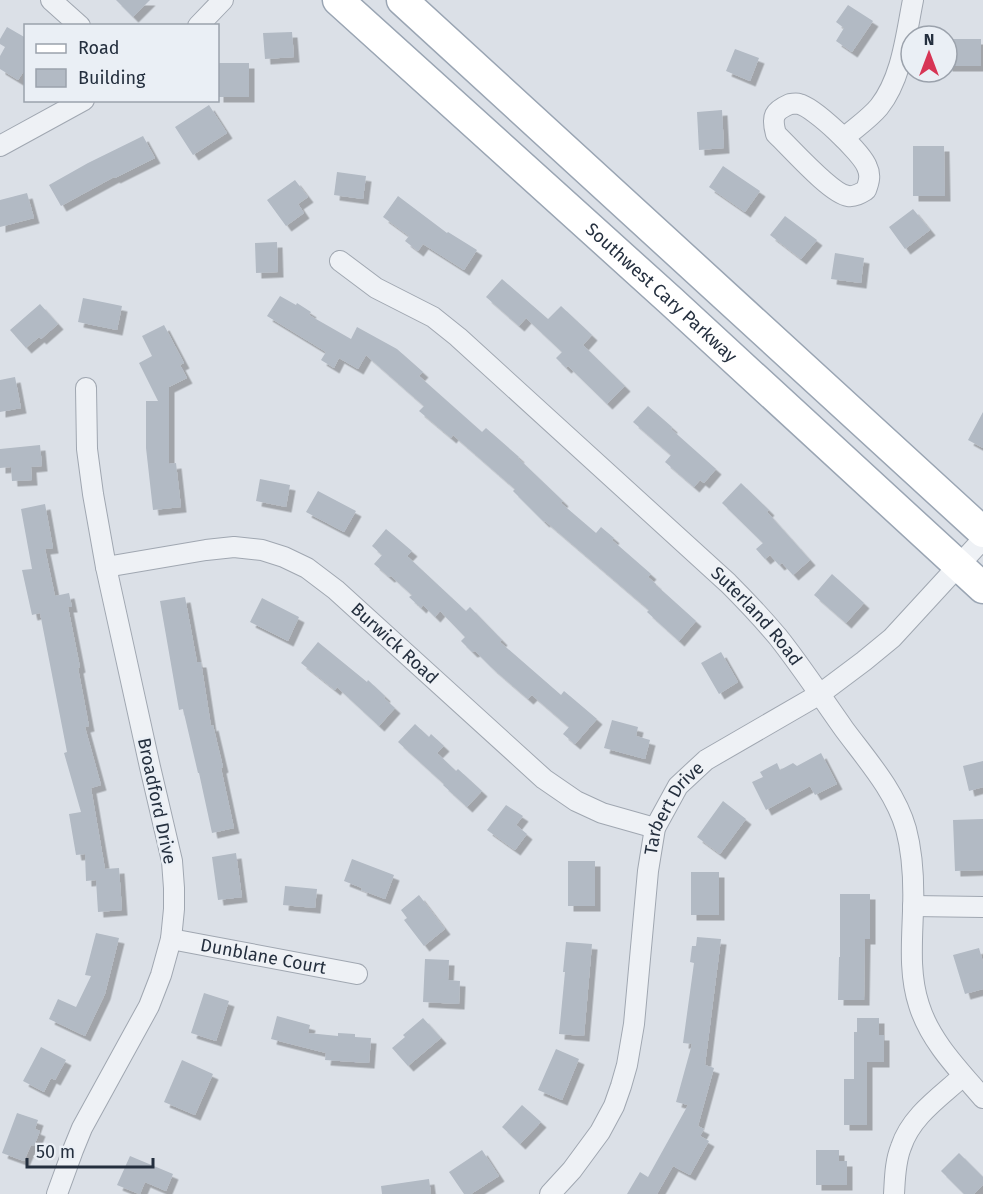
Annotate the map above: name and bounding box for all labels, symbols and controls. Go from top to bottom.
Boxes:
legend [24,24,219,102]
north arrow [899,24,959,84]
text: N [924,30,934,49]
text: Road [78,37,120,59]
text: Building [78,67,146,89]
street label: Southwest Cary Parkway [581,218,742,367]
street label: Suterland Road [706,562,807,670]
street label: Burwick Road [346,598,443,689]
street label: Broadford Drive [133,736,181,866]
street label: Tarbert Drive [640,757,708,857]
street label: Dunblane Court [199,934,329,979]
scale bar [27,1131,153,1169]
text: 50 m [36,1141,75,1163]

